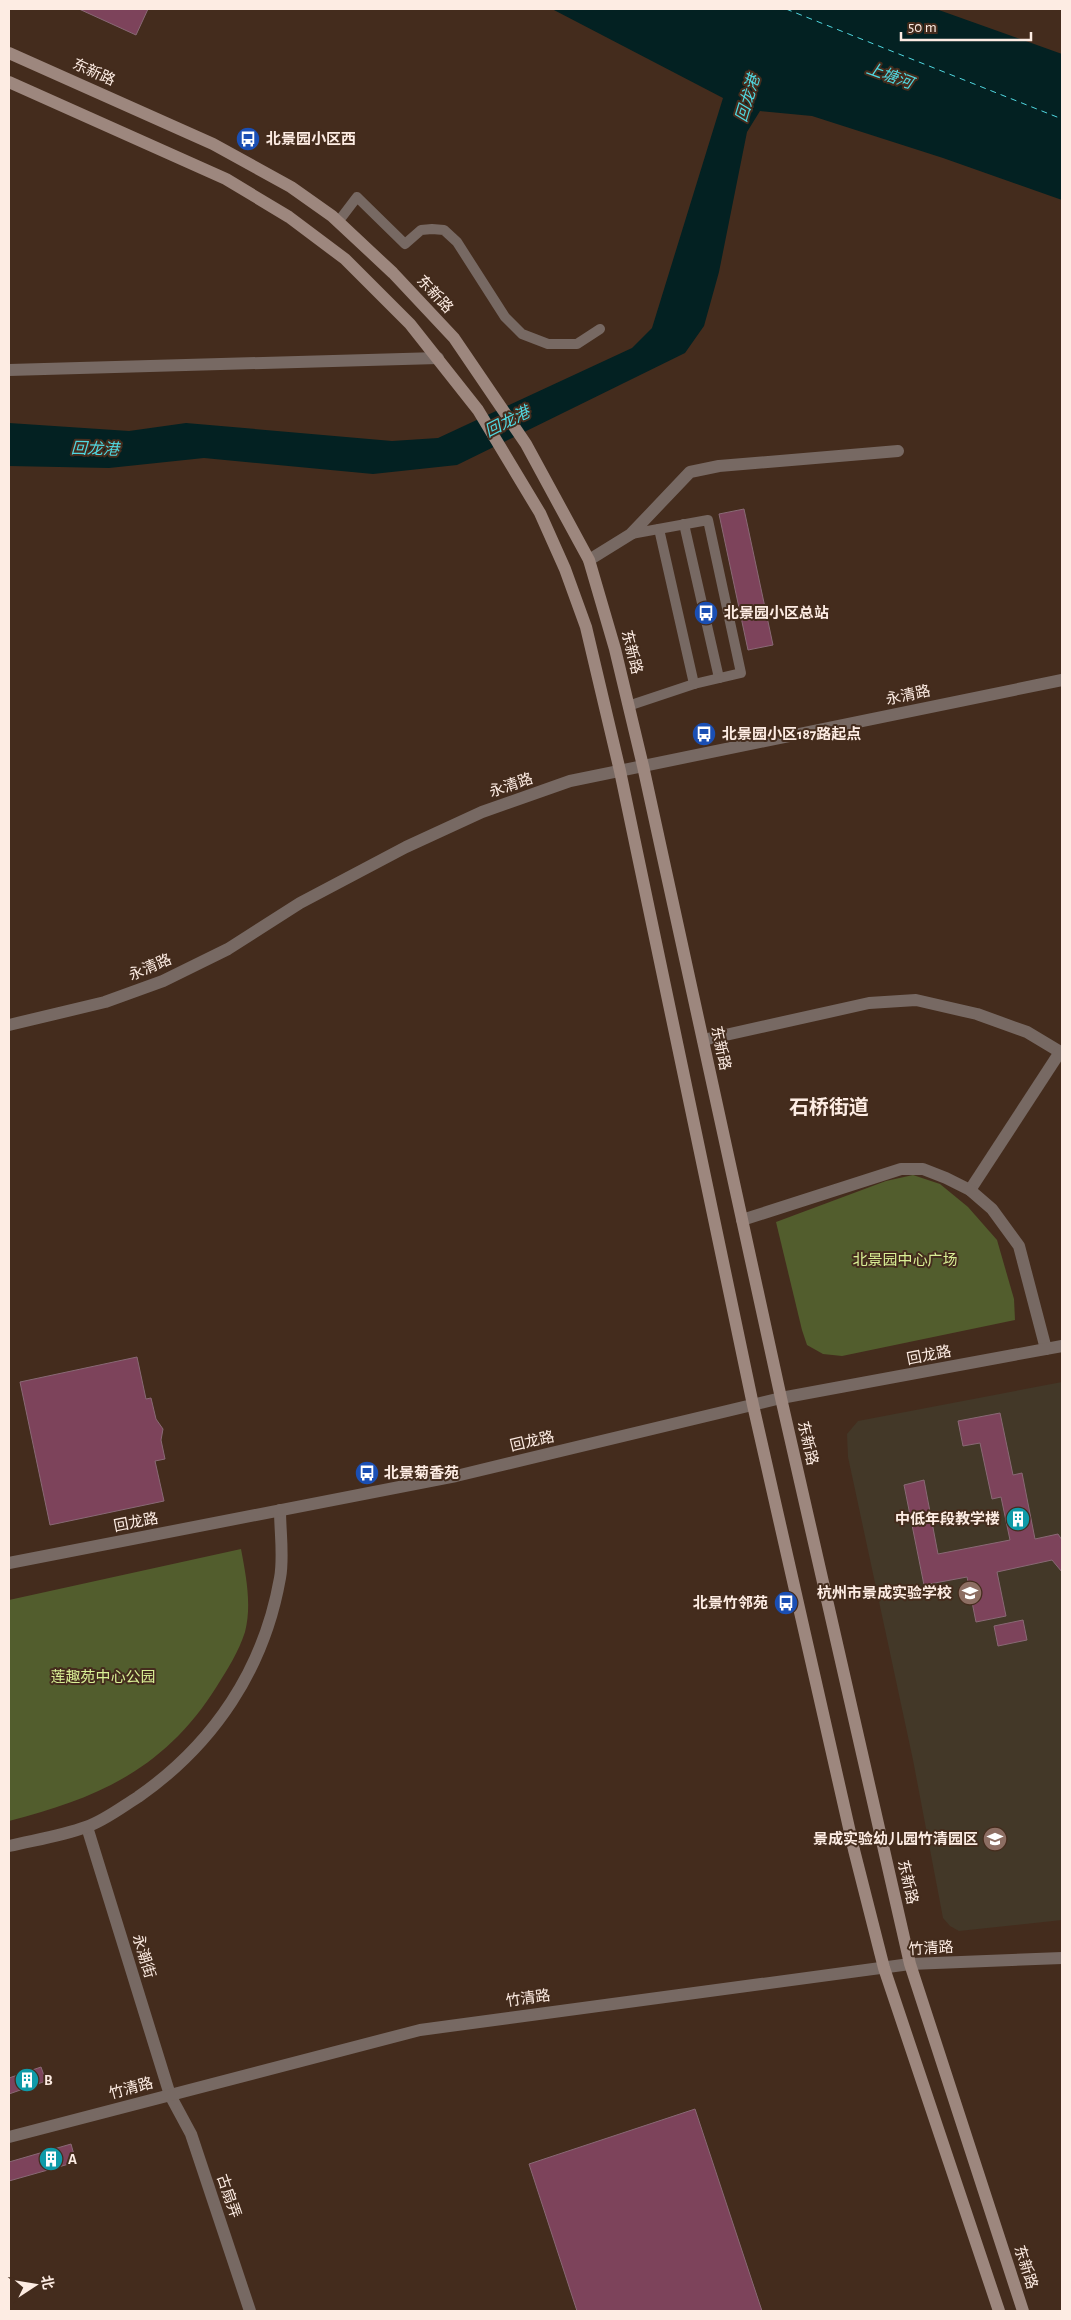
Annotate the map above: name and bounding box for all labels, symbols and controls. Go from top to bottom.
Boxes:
scale bar [901,10,1031,42]
text: 50 m [908,20,937,35]
street label: 东新路 [70,56,118,88]
water label: 上塘河 [864,59,918,93]
water label: 回龙港 [732,71,763,124]
bus stop icon: 北景园小区西 [235,126,261,152]
place label: 北景园小区西 [266,131,356,147]
street label: 东新路 [414,272,456,316]
water label: 回龙港 [482,402,534,440]
water label: 回龙港 [71,439,121,458]
bus stop icon: 北景园小区总站 [693,600,719,626]
place label: 北景园小区总站 [724,605,829,621]
street label: 东新路 [619,628,645,676]
street label: 永清路 [884,682,932,708]
bus stop icon: 北景园小区187路起点 [691,721,717,747]
place label: 北景园小区187路起点 [722,726,861,742]
street label: 永清路 [487,770,535,800]
street label: 永清路 [126,951,174,983]
street label: 东新路 [708,1024,734,1072]
district label: 石桥街道 [789,1096,869,1118]
park label: 北景园中心广场 [852,1251,958,1268]
street label: 回龙路 [905,1342,953,1367]
street label: 东新路 [795,1419,821,1467]
street label: 回龙路 [508,1427,556,1454]
bus stop icon: 北景菊香苑 [354,1460,380,1486]
place label: 北景菊香苑 [384,1465,459,1481]
building icon: 中低年段教学楼 [1005,1506,1031,1532]
street label: 回龙路 [112,1509,160,1534]
place label: 中低年段教学楼 [895,1510,1000,1527]
school or university icon: 杭州市景成实验学校 [957,1580,983,1606]
place label: 杭州市景成实验学校 [817,1584,952,1601]
bus stop icon: 北景竹邻苑 [773,1590,799,1616]
place label: 北景竹邻苑 [693,1595,768,1611]
park label: 莲趣苑中心公园 [50,1669,156,1685]
school or university icon: 景成实验幼儿园竹清园区 [982,1826,1008,1852]
place label: 景成实验幼儿园竹清园区 [813,1830,978,1847]
street label: 东新路 [895,1858,921,1906]
street label: 永潮街 [130,1932,158,1980]
street label: 竹清路 [908,1939,954,1957]
street label: 竹清路 [505,1987,551,2009]
building icon: B [14,2067,40,2093]
place label: B [44,2073,53,2088]
street label: 竹清路 [107,2074,155,2102]
building icon: A [38,2146,64,2172]
place label: A [68,2152,77,2167]
street label: 古扇弄 [214,2172,244,2220]
street label: 东新路 [1011,2243,1041,2291]
north arrow [10,2260,60,2310]
text: 北 [38,2274,56,2291]

